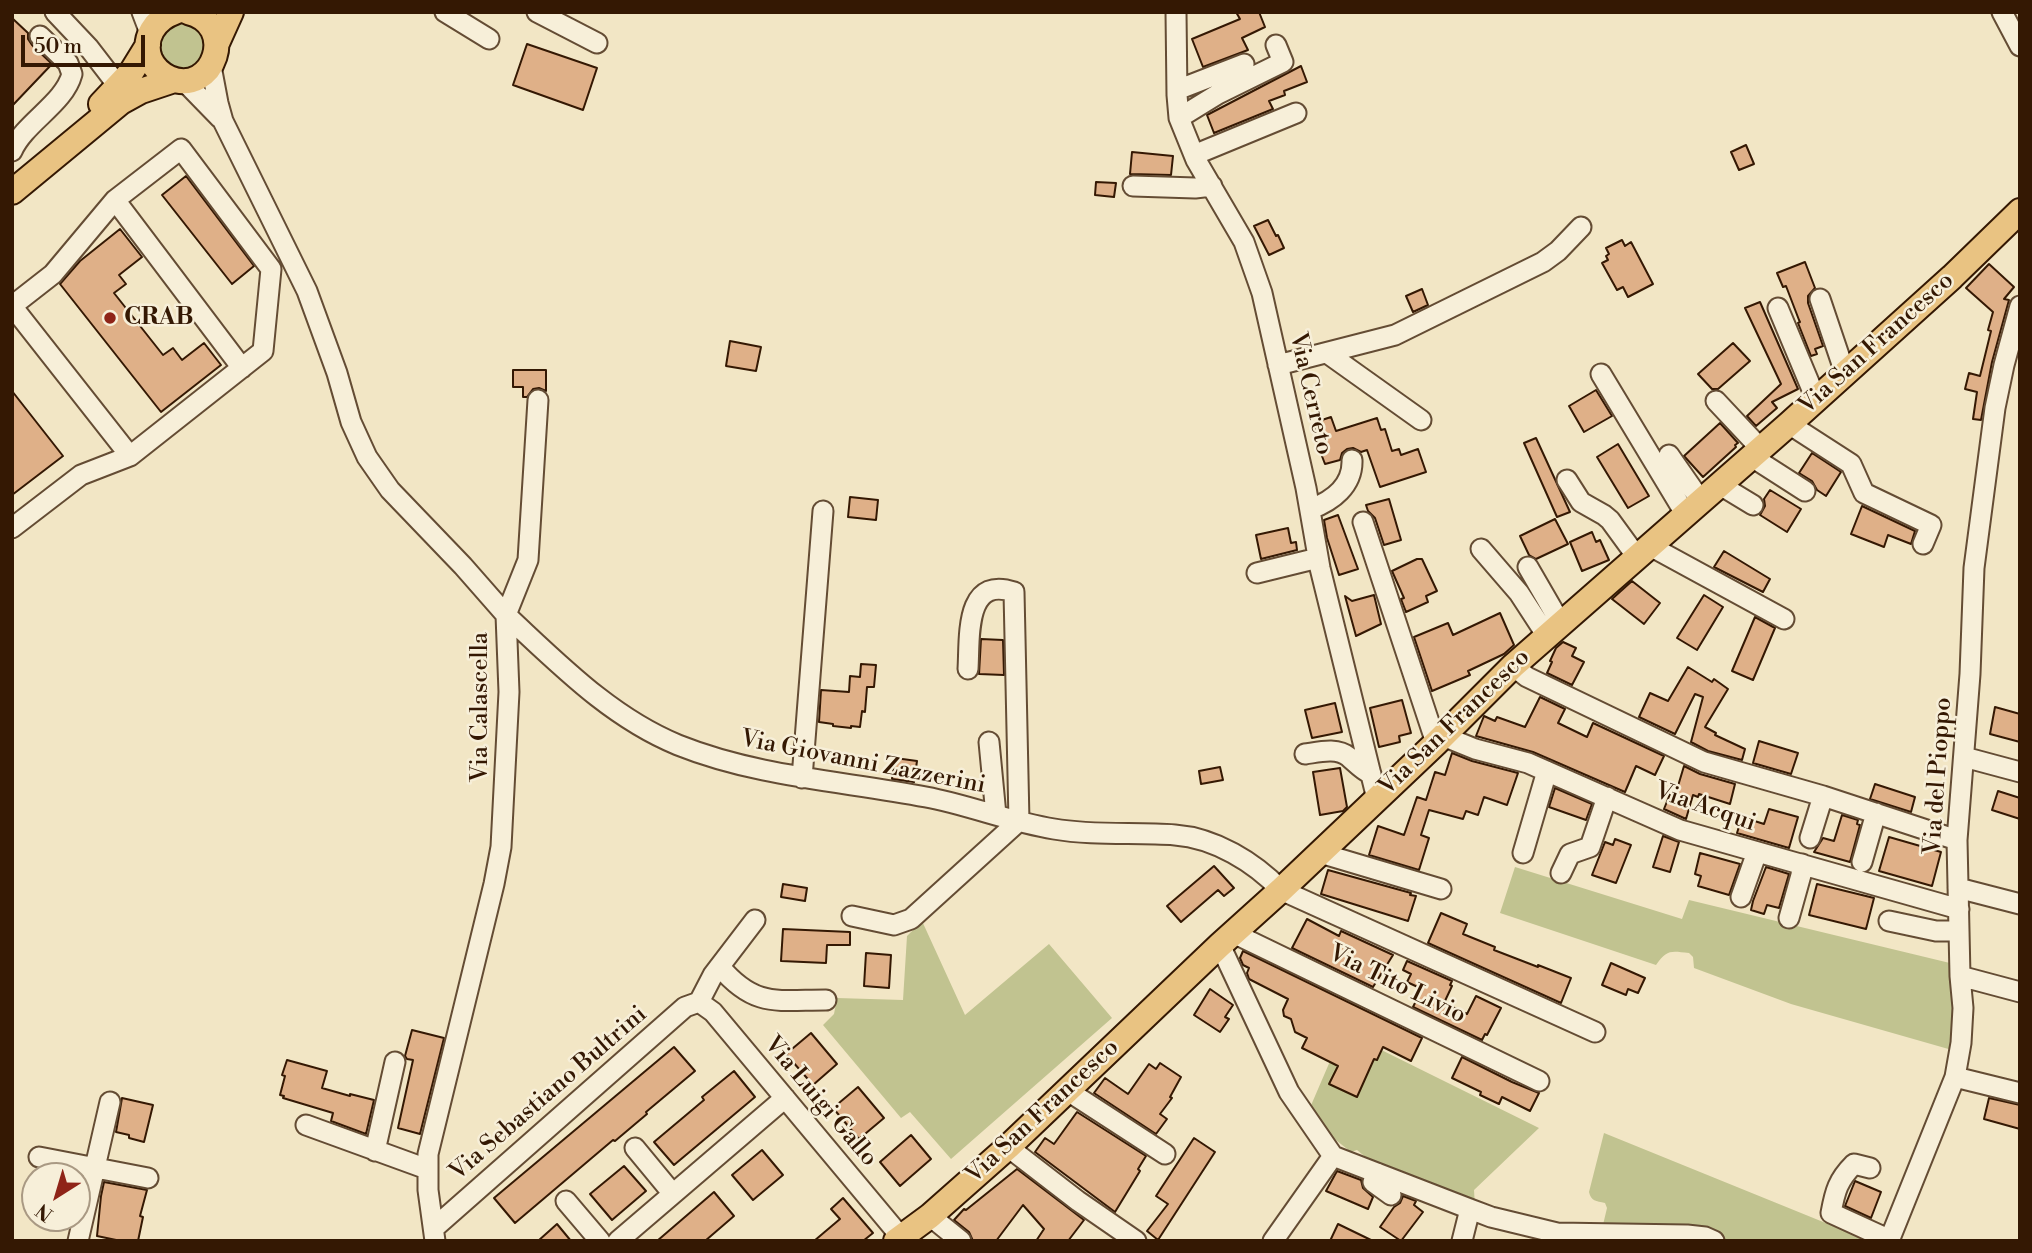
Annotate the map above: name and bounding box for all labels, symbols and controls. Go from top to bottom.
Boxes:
scale bar [24,21,149,65]
text: 50 m [34,34,82,60]
street label: Via San Francesco [1794,267,1960,421]
place label: CRAB [124,304,193,332]
marker: CRAB [102,310,118,326]
street label: Via Cerreto [1282,330,1338,458]
street label: Via Calascella [467,632,495,782]
street label: Via San Francesco [1374,644,1536,802]
street label: Via del Pioppo [1919,696,1959,856]
street label: Via Giovanni Zazzerini [738,725,988,801]
street label: Via Acqui [1651,777,1759,839]
street label: Via Tito Livio [1324,939,1470,1031]
street label: Via Sebastiano Bultrini [445,1001,653,1187]
street label: Via Luigi Gallo [757,1031,883,1173]
street label: Via San Francesco [961,1034,1125,1190]
north arrow [21,1162,91,1232]
text: N [31,1198,58,1226]

